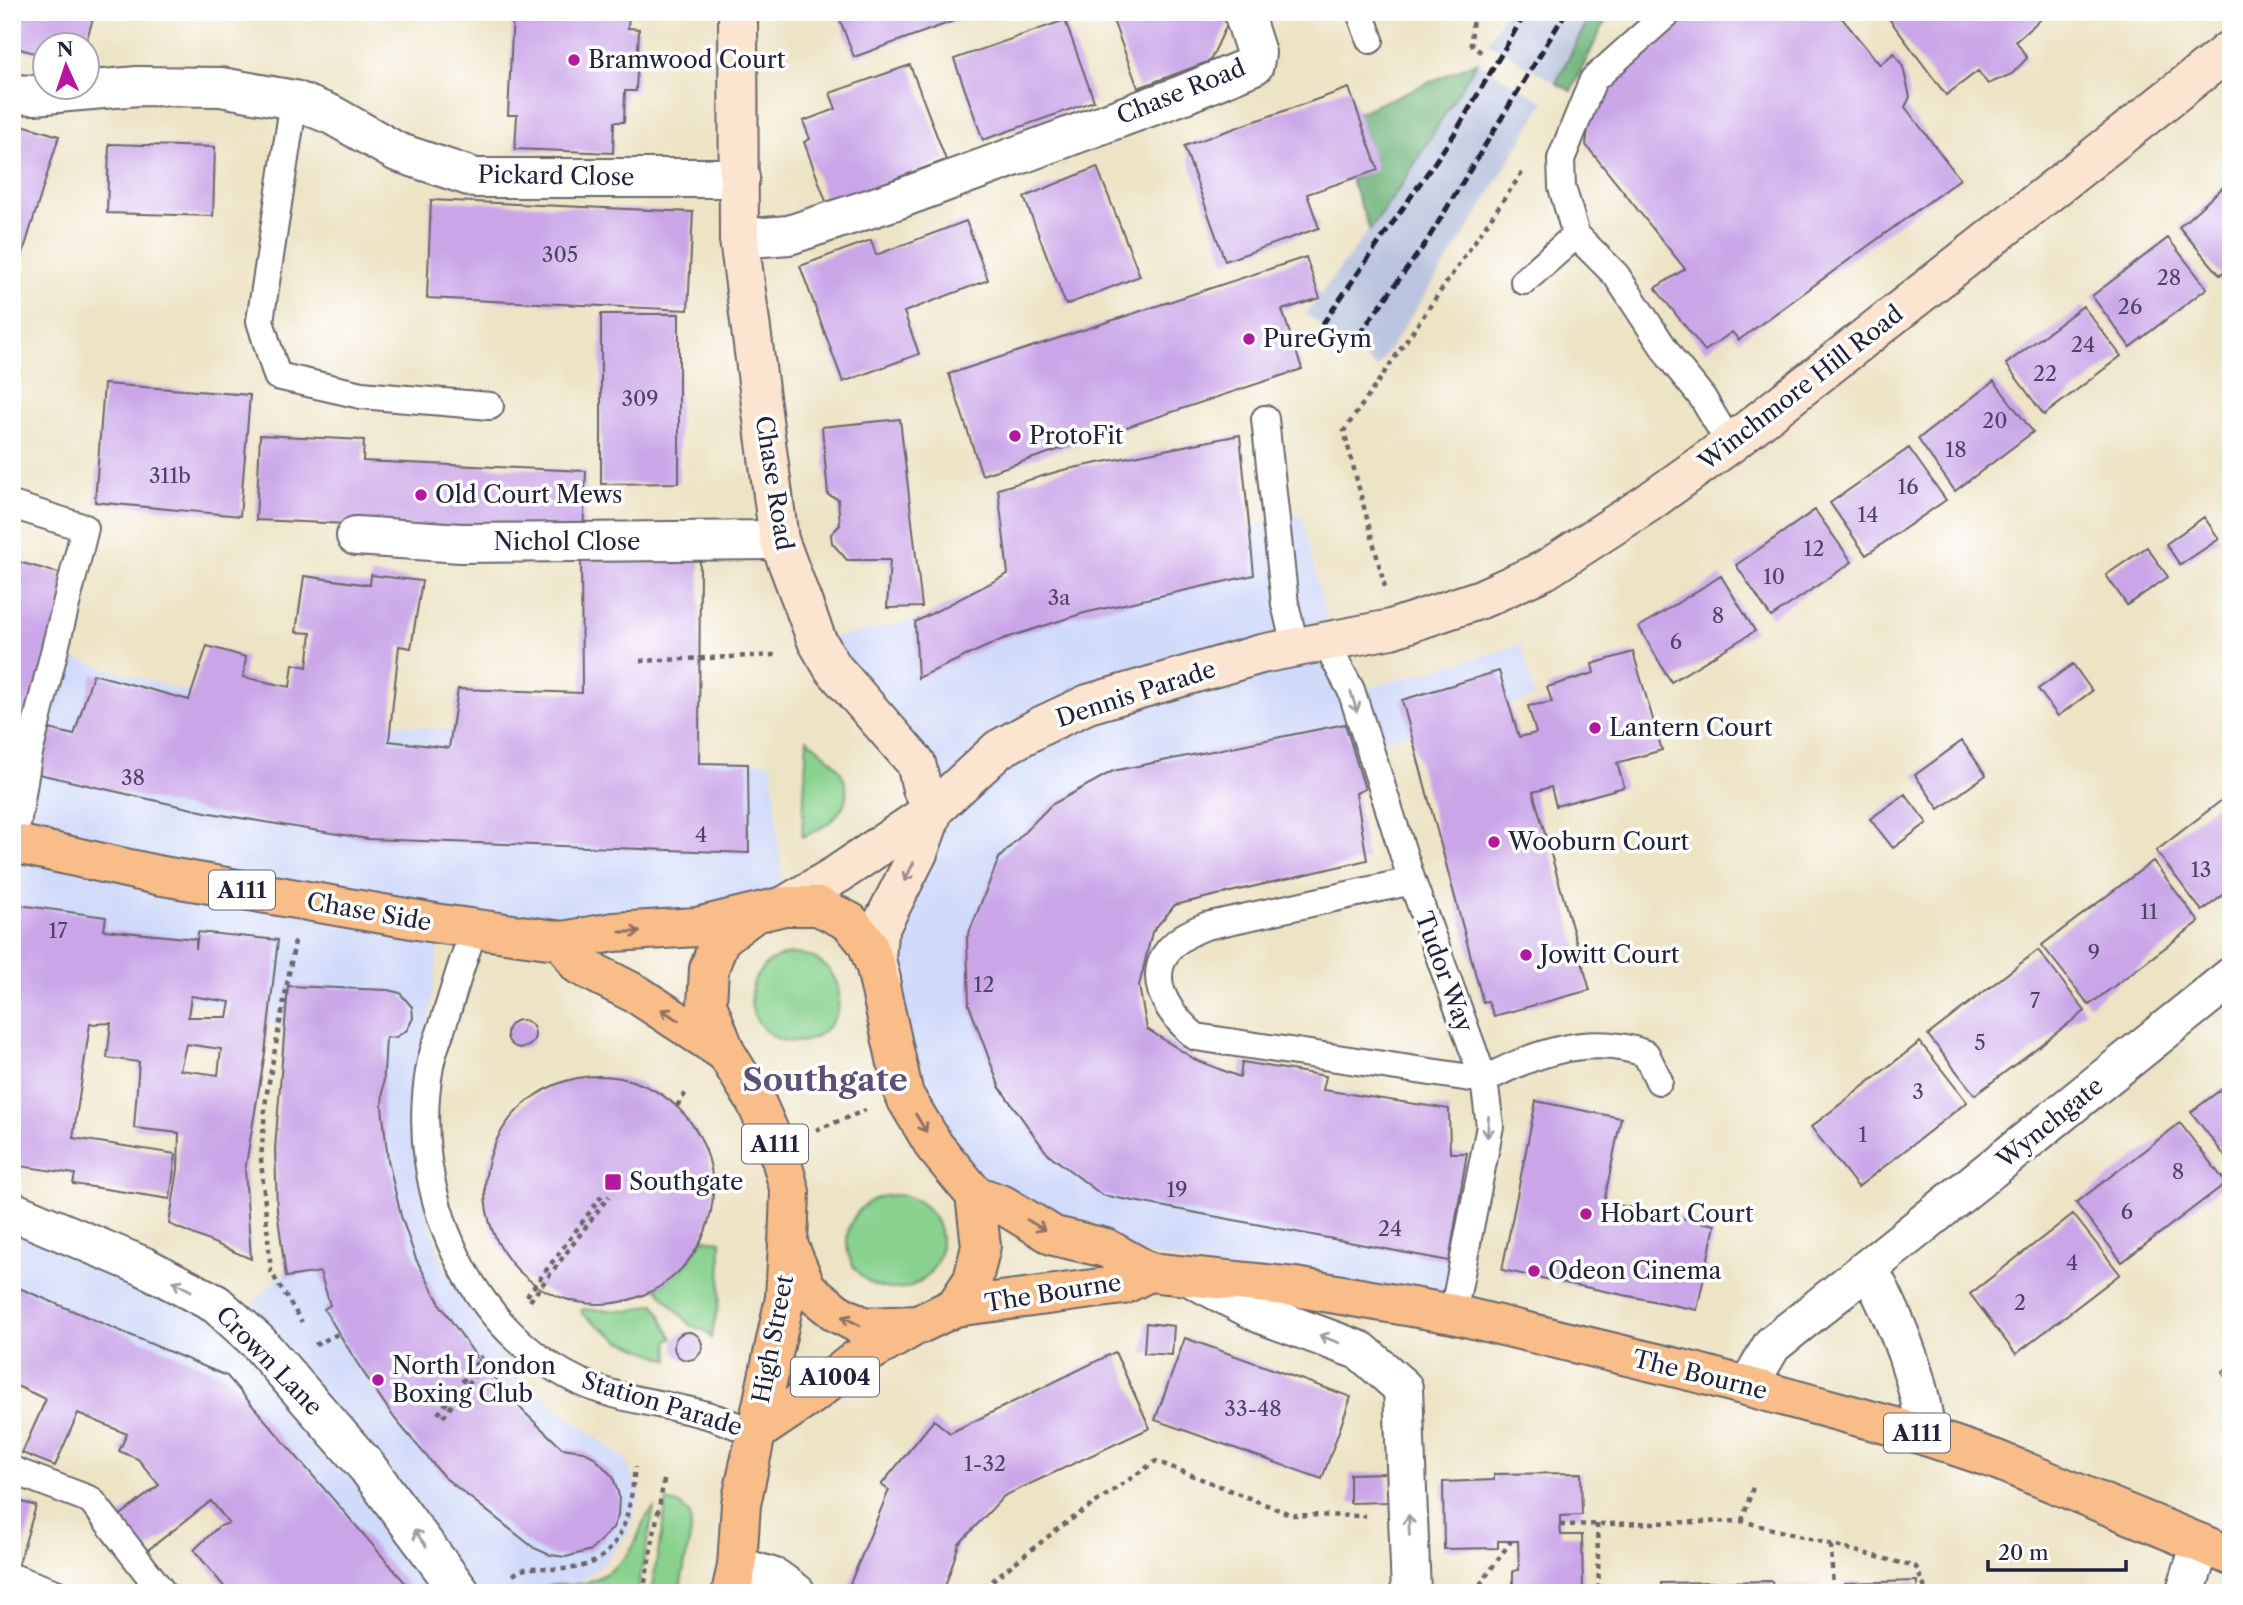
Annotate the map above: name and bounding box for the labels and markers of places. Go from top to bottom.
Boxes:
place label: Bramwood Court [588,45,786,74]
marker: Bramwood Court [566,52,582,68]
place label: PureGym [1263,324,1372,353]
marker: PureGym [1241,331,1257,347]
place label: ProtoFit [1029,421,1124,450]
marker: ProtoFit [1007,428,1023,444]
place label: Old Court Mews [435,480,622,509]
marker: Old Court Mews [413,487,429,503]
place label: Lantern Court [1609,713,1773,742]
marker: Lantern Court [1587,720,1603,736]
place label: Wooburn Court [1507,827,1690,856]
marker: Wooburn Court [1486,834,1502,850]
place label: Jowitt Court [1536,940,1680,969]
marker: Jowitt Court [1518,947,1534,963]
place label: Southgate [629,1167,744,1196]
marker: Southgate [603,1172,623,1192]
place label: Hobart Court [1600,1199,1754,1228]
marker: Hobart Court [1578,1206,1594,1222]
place label: Odeon Cinema [1548,1256,1722,1285]
marker: Odeon Cinema [1526,1263,1542,1279]
place label: North London Boxing Club [392,1351,556,1408]
marker: North London Boxing Club [370,1372,386,1388]

